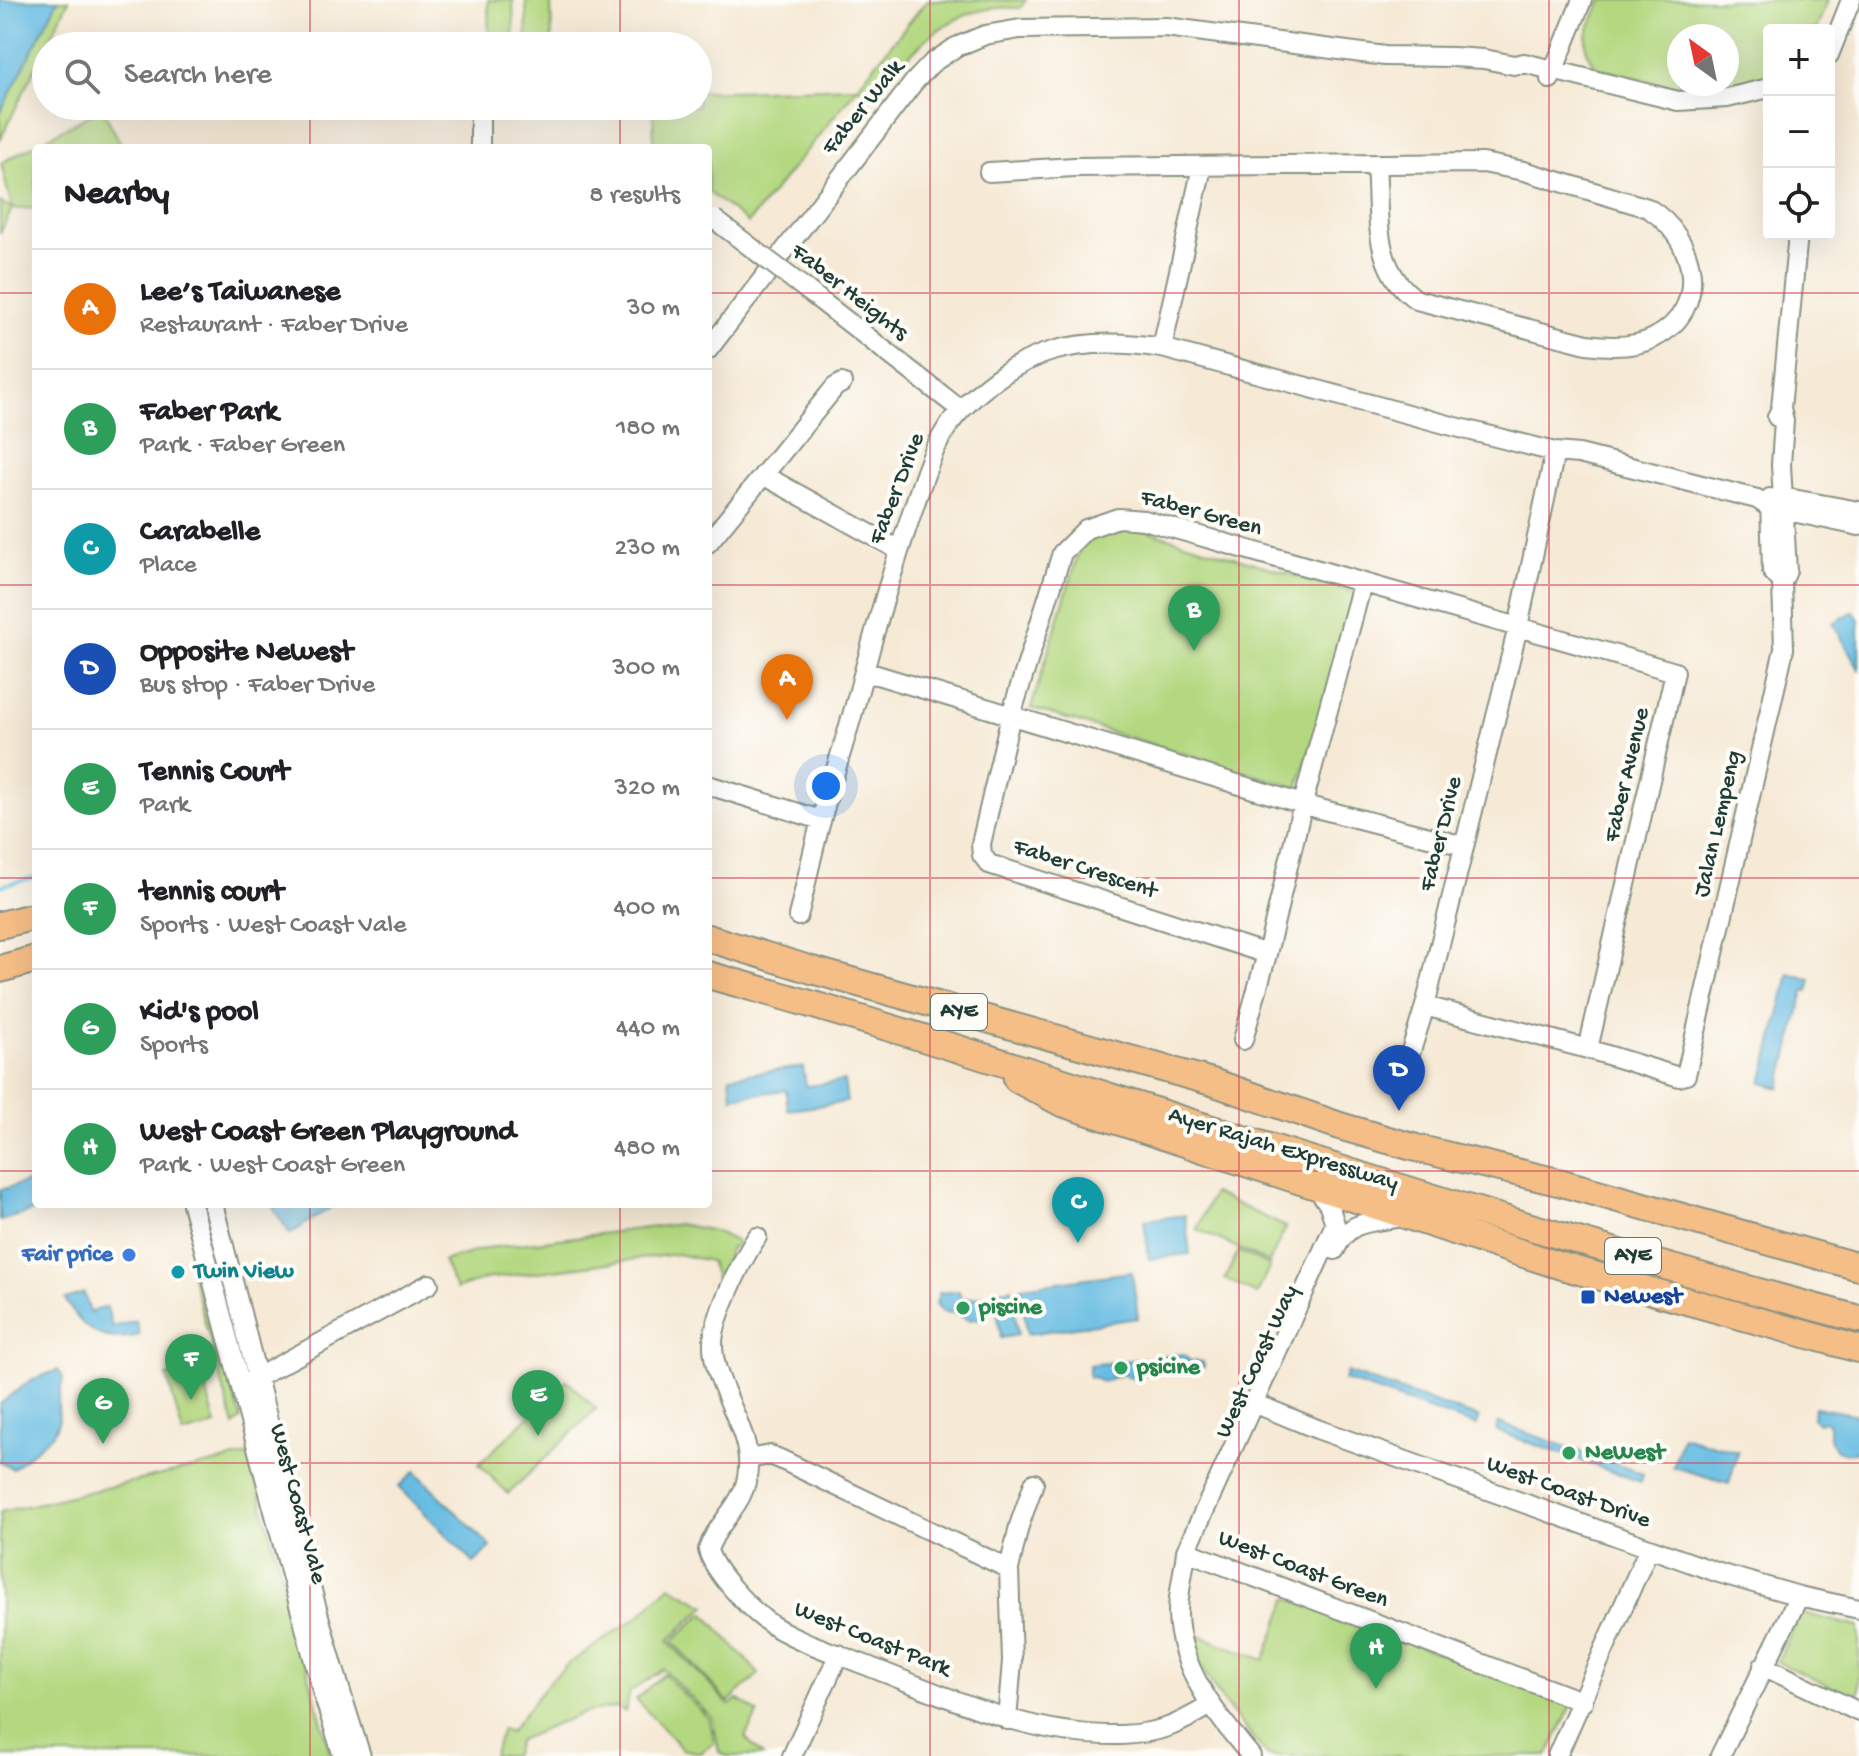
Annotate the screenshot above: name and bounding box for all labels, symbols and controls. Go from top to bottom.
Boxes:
north arrow [1667,24,1739,96]
map controls [1763,24,1835,240]
button: + [1763,24,1835,96]
search box [32,32,712,120]
street label: Faber Walk [816,53,913,162]
icon: search [60,54,104,98]
text: Search here [124,59,272,94]
button: − [1763,96,1835,168]
button: locate [1763,168,1835,240]
text: Nearby [64,176,169,216]
text: 8 results [589,181,680,212]
street label: Faber Heights [784,237,915,349]
text: Lee’s Taiwanese [140,276,340,311]
text: A [82,294,98,325]
text: 30 m [627,294,680,325]
text: Restaurant · Faber Drive [140,311,408,342]
text: Faber Park [140,396,278,431]
text: B [83,414,97,445]
text: 180 m [616,414,680,445]
street label: Faber Drive [863,429,933,550]
text: Park · Faber Green [140,431,345,462]
street label: Faber Green [1136,484,1266,544]
text: Carabelle [140,516,260,551]
text: C [83,534,97,565]
text: 230 m [614,534,680,565]
text: Place [140,551,197,582]
pin: B [1168,585,1220,651]
text: Opposite Newest [140,636,353,671]
text: D [82,654,98,685]
text: 300 m [612,654,680,685]
pin: A [761,654,813,720]
text: Bus stop · Faber Drive [140,671,375,702]
street label: Faber Avenue [1598,704,1658,846]
street label: Jalan Lempeng [1688,748,1750,900]
text: Tennis Court [140,756,289,791]
your location [806,766,846,806]
street label: Faber Drive [1414,773,1470,895]
text: E [82,774,98,805]
text: 320 m [614,774,680,805]
text: Park [140,791,190,822]
street label: Faber Crescent [1009,833,1163,908]
text: tennis court [140,876,284,911]
text: F [83,894,97,925]
text: 400 m [614,894,680,925]
text: Sports · West Coast Vale [140,911,407,942]
road number: AYE [931,994,987,1030]
text: Kid's pool [140,996,259,1031]
text: G [82,1014,98,1045]
text: 440 m [616,1014,680,1045]
text: Sports [140,1031,208,1062]
pin: D [1373,1045,1425,1111]
street label: Ayer Rajah Expressway [1164,1101,1402,1199]
text: West Coast Green Playground [140,1116,516,1151]
text: H [83,1134,97,1165]
text: 480 m [614,1134,680,1165]
text: Park · West Coast Green [140,1151,405,1182]
pin: C [1052,1177,1104,1243]
road number: AYE [1605,1238,1661,1274]
place label: Fair price [21,1241,115,1270]
marker: Fair price [120,1246,138,1264]
place label: Twin View [192,1258,294,1287]
marker: Twin View [169,1263,187,1281]
street label: West Coast Way [1210,1281,1306,1443]
place label: Newest [1604,1283,1684,1312]
marker: Newest [1579,1288,1597,1306]
place label: piscine [978,1294,1044,1323]
marker: piscine [954,1299,972,1317]
pin: F [165,1334,217,1400]
place label: psicine [1136,1354,1202,1383]
marker: psicine [1112,1359,1130,1377]
pin: E [512,1370,564,1436]
pin: G [77,1378,129,1444]
street label: West Coast Vale [262,1421,332,1588]
place label: NeWest [1585,1439,1667,1468]
marker: NeWest [1560,1444,1578,1462]
street label: West Coast Drive [1482,1450,1655,1536]
street label: West Coast Green [1214,1524,1393,1616]
street label: West Coast Park [790,1595,957,1685]
pin: H [1350,1623,1402,1689]

